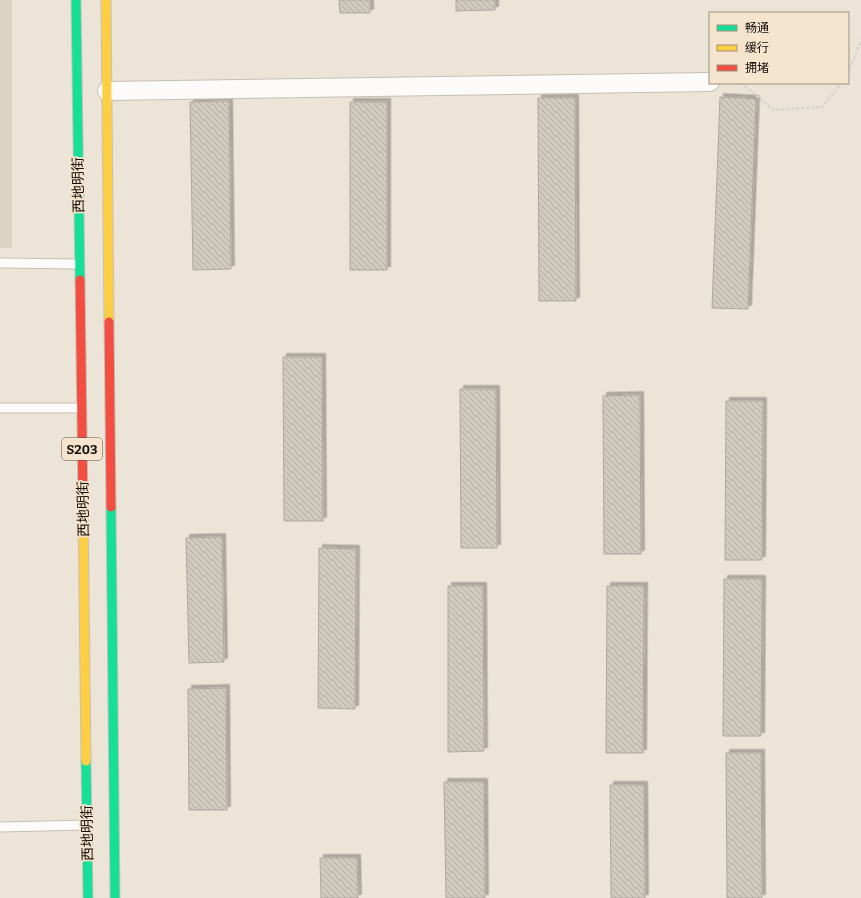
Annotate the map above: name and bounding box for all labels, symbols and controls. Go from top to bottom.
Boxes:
legend [709,12,849,84]
text: 畅通 [745,21,769,35]
text: 缓行 [745,41,769,55]
text: 拥堵 [745,61,769,75]
street label: 西地明街 [70,157,87,213]
road number: S203 [62,438,102,460]
street label: 西地明街 [75,481,92,537]
street label: 西地明街 [79,805,96,861]

